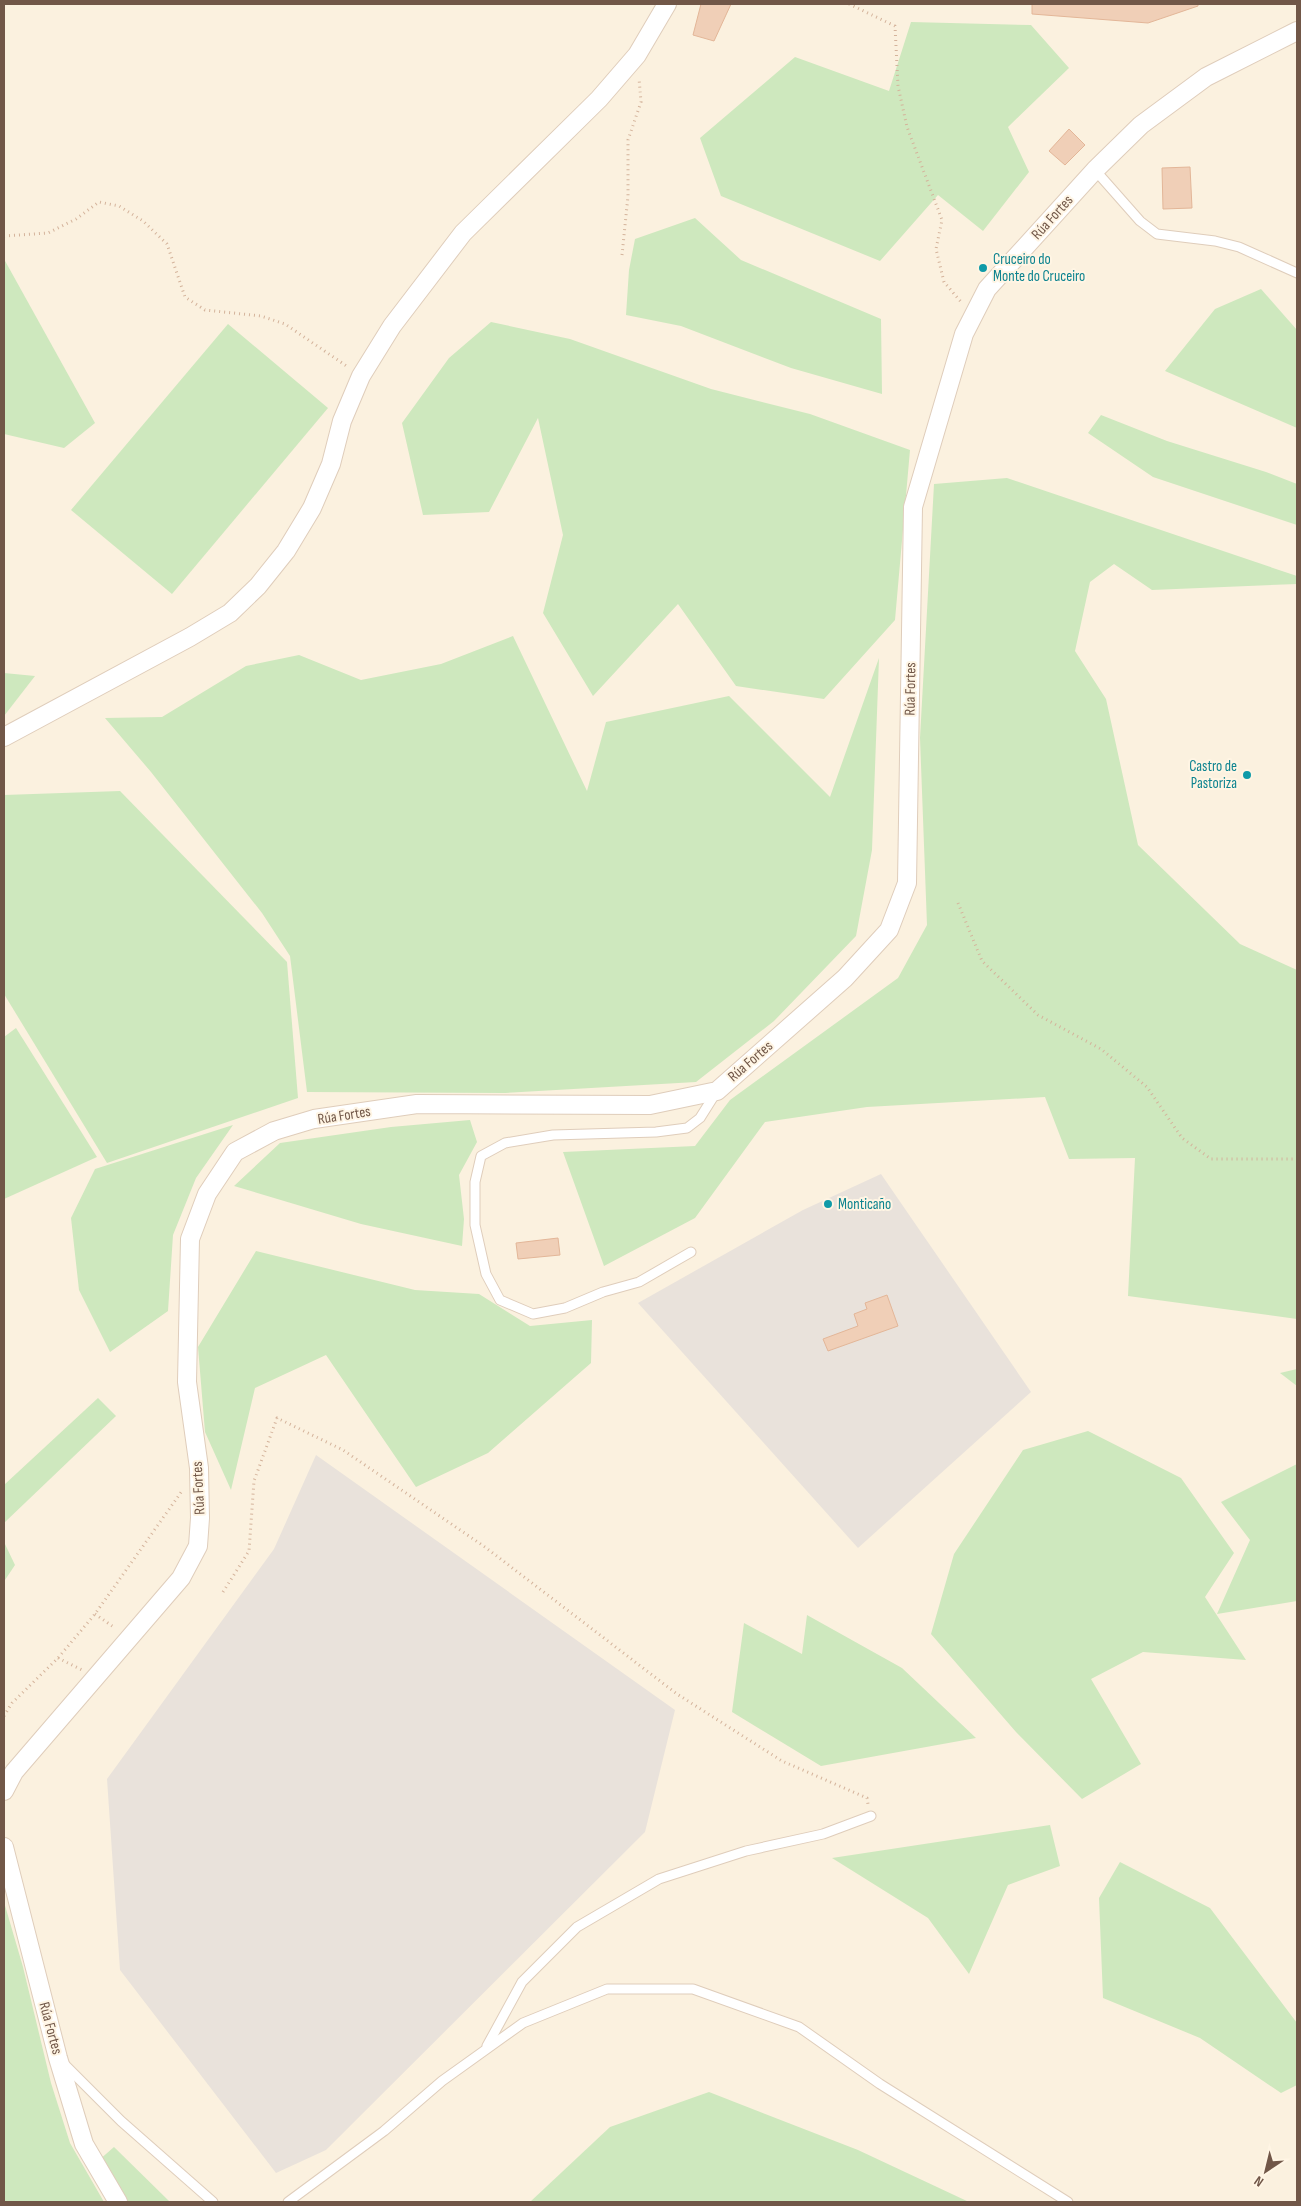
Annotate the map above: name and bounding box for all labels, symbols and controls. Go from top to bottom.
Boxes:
street label: Rúa Fortes [1027,191,1077,244]
place label: Cruceiro do Monte do Cruceiro [993,250,1085,286]
marker: Cruceiro do Monte do Cruceiro [977,262,989,274]
street label: Rúa Fortes [901,662,920,716]
place label: Castro de Pastoriza [1189,757,1237,793]
marker: Castro de Pastoriza [1241,769,1253,781]
street label: Rúa Fortes [724,1037,777,1086]
street label: Rúa Fortes [316,1102,372,1129]
place label: Monticaño [838,1195,891,1214]
marker: Monticaño [822,1198,834,1210]
street label: Rúa Fortes [188,1461,209,1515]
street label: Rúa Fortes [34,2000,67,2056]
north arrow [1241,2146,1291,2196]
text: N [1251,2172,1267,2190]

